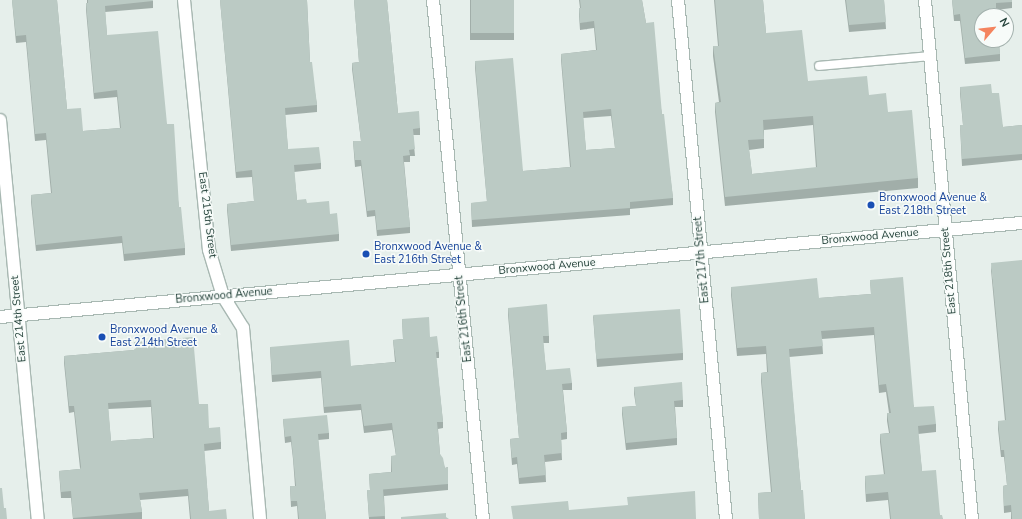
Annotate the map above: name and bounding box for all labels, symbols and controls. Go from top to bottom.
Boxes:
north arrow [974,8,1014,48]
text: N [996,15,1013,30]
street label: East 215th Street [195,171,219,259]
place label: Bronxwood Avenue & East 218th Street [879,192,987,218]
marker: Bronxwood Avenue & East 218th Street [866,200,876,210]
street label: East 217th Street [692,216,712,304]
street label: Bronxwood Avenue [821,226,919,248]
street label: East 218th Street [939,227,959,315]
place label: Bronxwood Avenue & East 216th Street [374,241,482,267]
marker: Bronxwood Avenue & East 216th Street [361,249,371,259]
street label: Bronxwood Avenue [498,256,596,278]
street label: East 214th Street [9,275,29,363]
street label: East 216th Street [453,275,475,363]
street label: Bronxwood Avenue [175,285,273,307]
place label: Bronxwood Avenue & East 214th Street [110,324,218,350]
marker: Bronxwood Avenue & East 214th Street [97,332,107,342]

